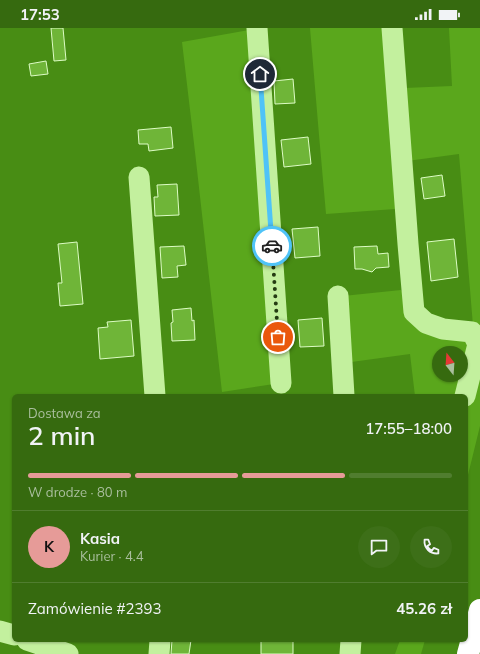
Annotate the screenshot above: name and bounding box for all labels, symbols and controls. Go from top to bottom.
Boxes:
text: 17:53 [20,5,60,24]
pin [243,57,277,91]
icon: home [249,63,271,85]
courier [252,226,292,266]
icon: car [261,235,283,257]
pin [261,320,295,354]
icon: bag [267,326,289,348]
north arrow [432,346,468,382]
map controls [432,346,468,382]
text: Dostawa za [28,405,101,421]
text: 2 min [28,419,96,452]
text: 17:55–18:00 [365,419,452,438]
text: W drodze · 80 m [28,484,127,500]
button: chat [358,526,400,568]
button: phone [410,526,452,568]
text: Kasia [80,529,120,548]
text: K [44,537,54,556]
text: Kurier · 4.4 [80,548,144,564]
text: Zamówienie #2393 [28,599,162,618]
text: 45.26 zł [396,599,452,618]

